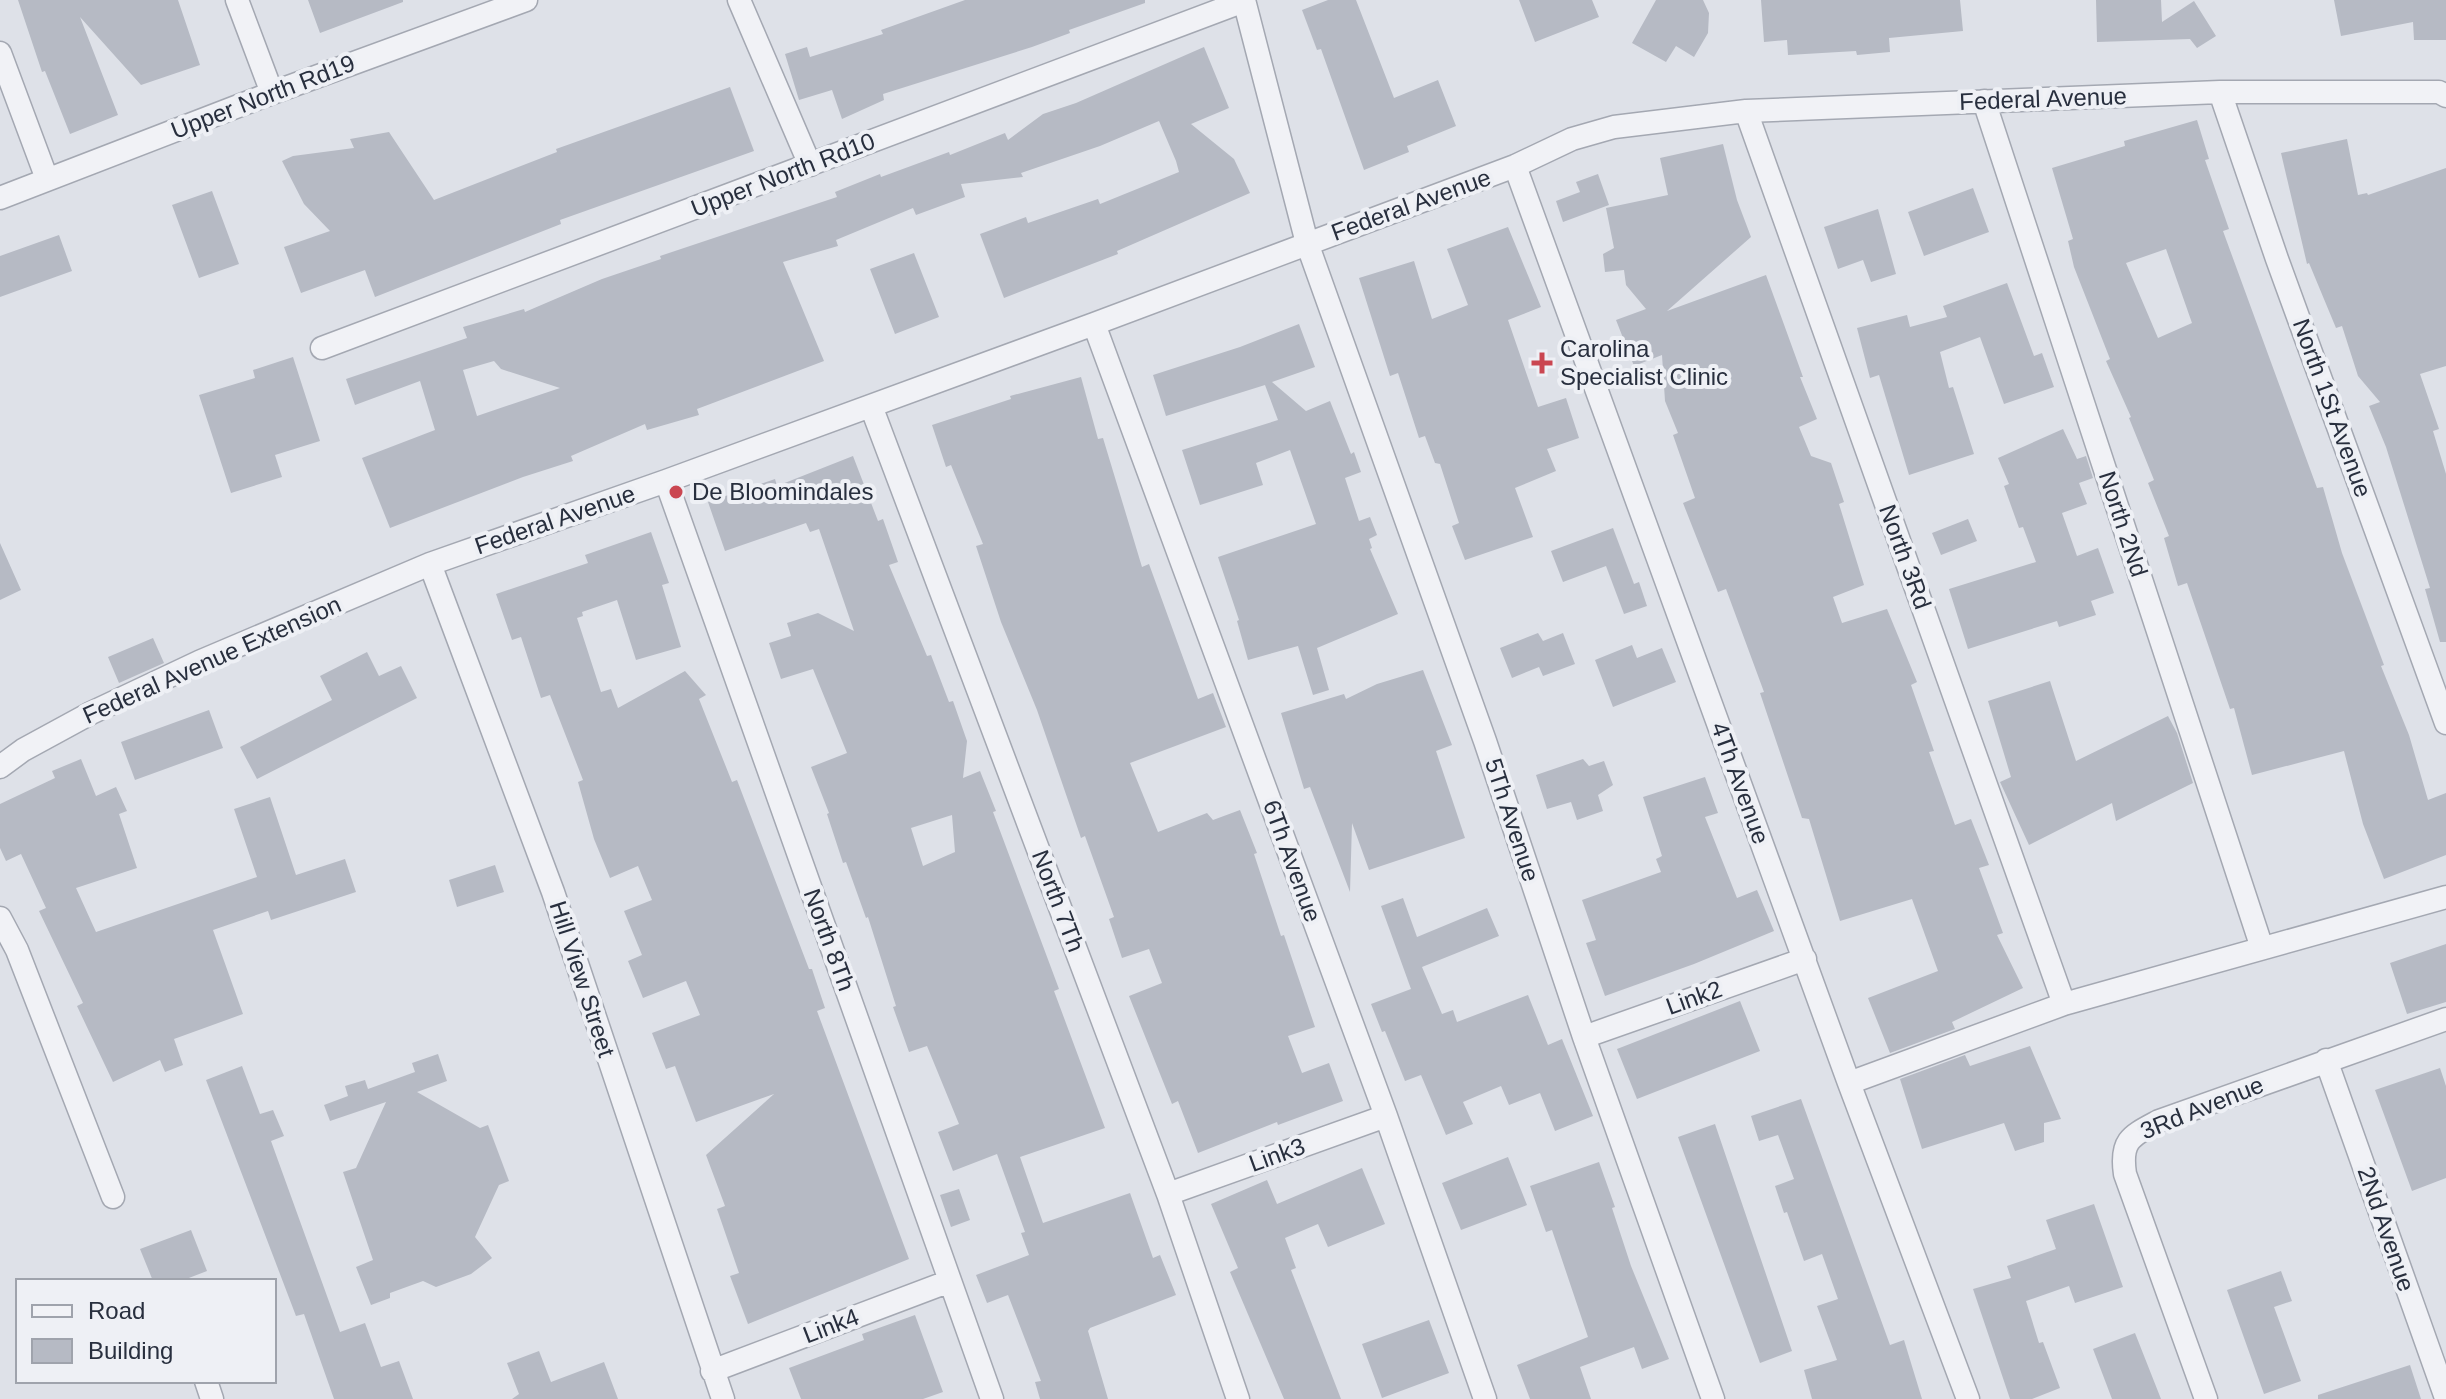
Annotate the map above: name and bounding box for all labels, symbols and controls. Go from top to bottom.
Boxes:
street label: Upper North Rd19 [167,49,359,144]
street label: Federal Avenue [1959,82,2127,115]
street label: Upper North Rd10 [687,127,879,222]
street label: Federal Avenue [1327,163,1494,246]
street label: North 1St Avenue [2288,315,2377,501]
place label: Carolina Specialist Clinic [1560,335,1728,390]
marker: Carolina Specialist Clinic [1531,352,1553,374]
street label: North 2Nd [2094,468,2153,580]
place label: De Bloomindales [692,478,873,505]
street label: Federal Avenue [471,479,639,560]
marker: De Bloomindales [667,483,685,501]
street label: North 3Rd [1874,501,1937,613]
street label: Federal Avenue Extension [79,590,345,729]
street label: 4Th Avenue [1706,718,1775,847]
street label: 5Th Avenue [1480,755,1545,885]
street label: 6Th Avenue [1258,796,1327,925]
street label: North 7Th [1027,846,1090,955]
street label: North 8Th [799,885,860,995]
street label: Hill View Street [545,898,620,1061]
street label: Link2 [1662,975,1725,1020]
street label: 3Rd Avenue [2136,1071,2267,1144]
street label: Link3 [1245,1132,1308,1177]
street label: 2Nd Avenue [2352,1163,2420,1295]
legend [16,1279,276,1383]
text: Road [88,1297,145,1324]
street label: Link4 [799,1303,862,1348]
text: Building [88,1337,173,1364]

